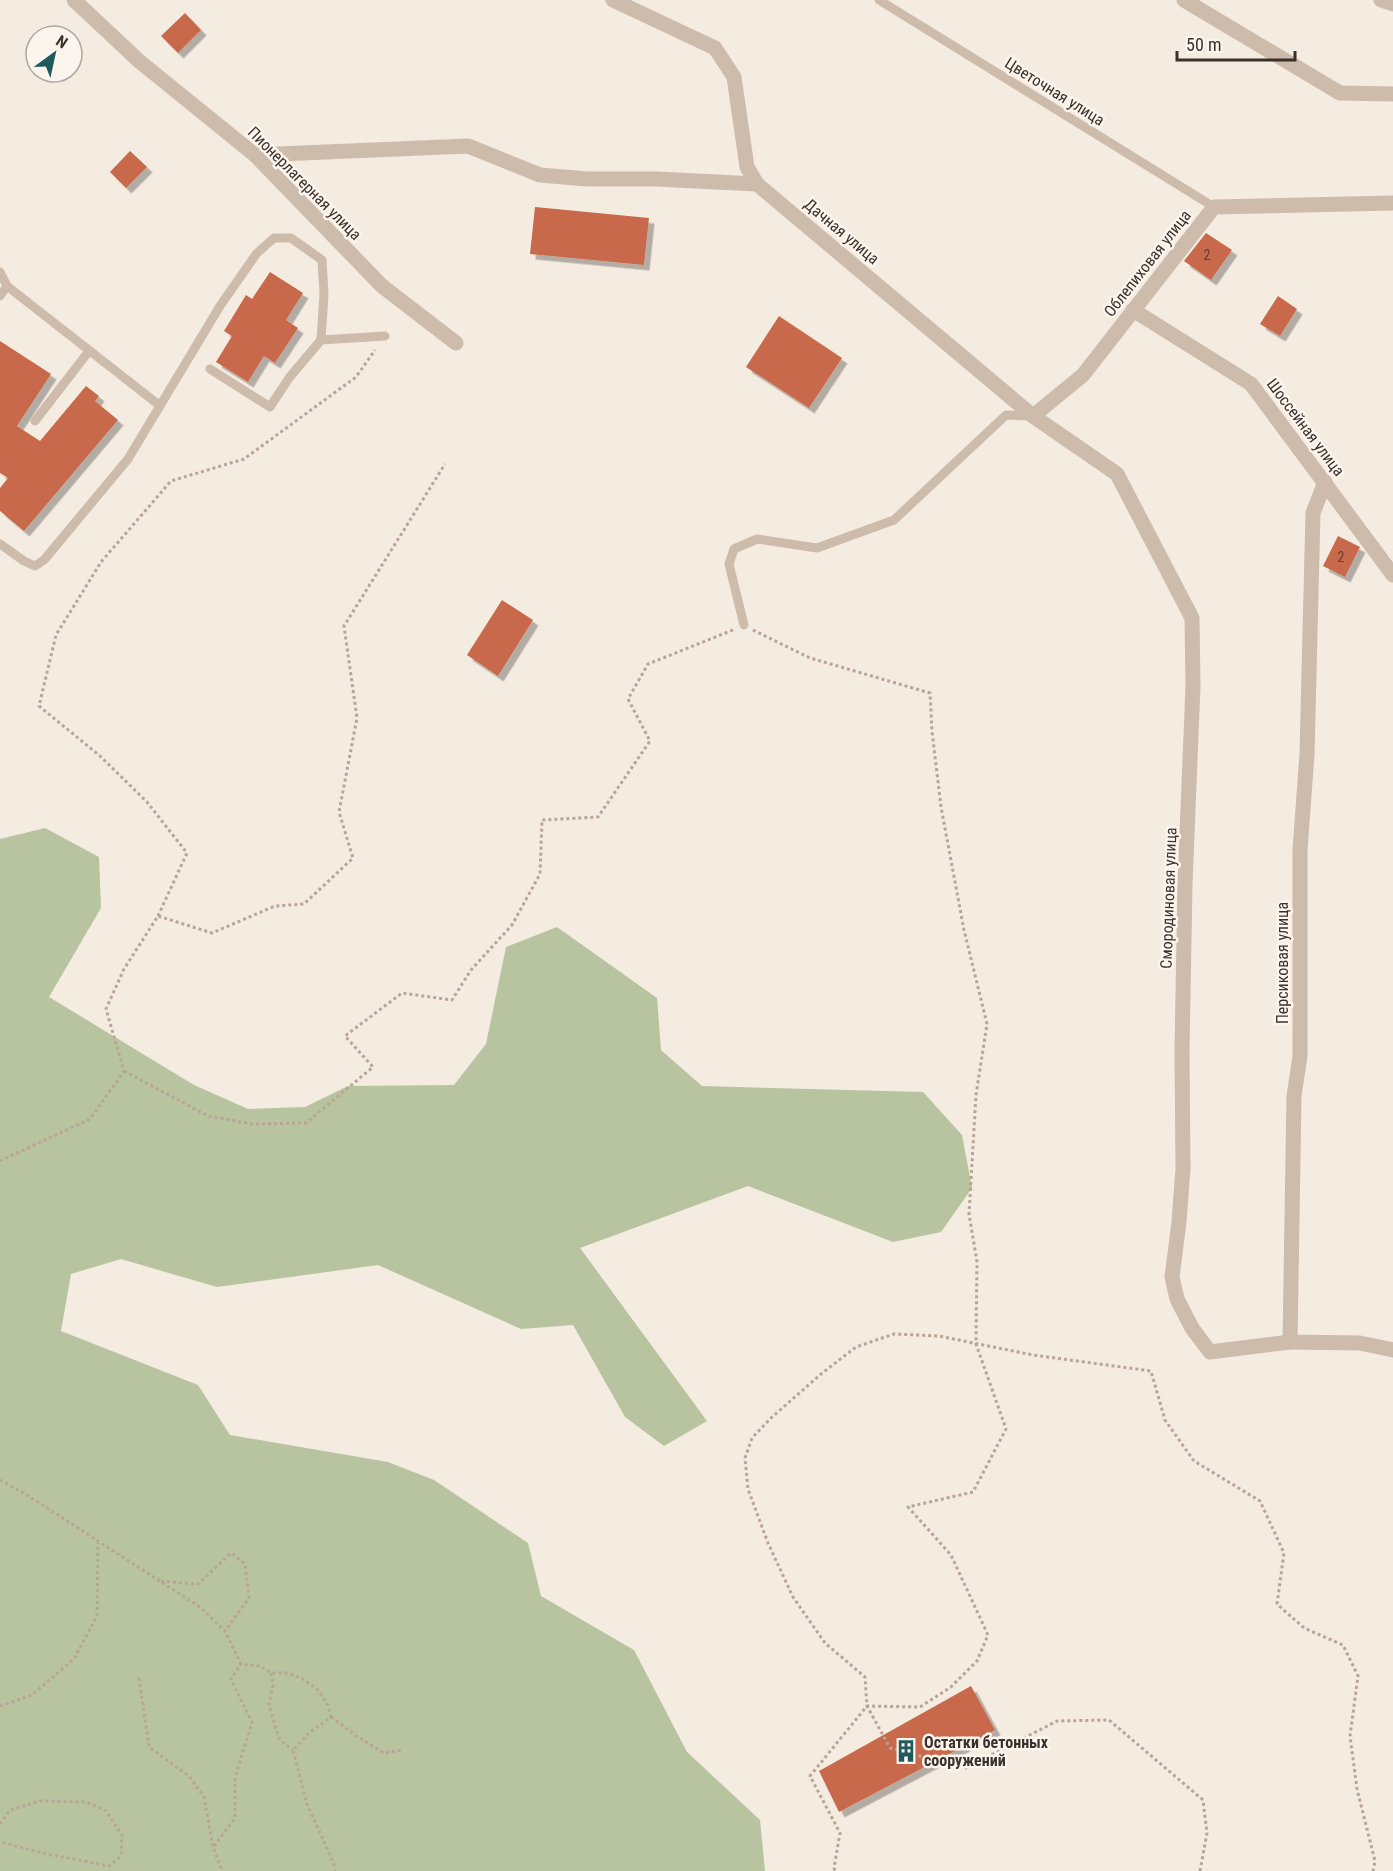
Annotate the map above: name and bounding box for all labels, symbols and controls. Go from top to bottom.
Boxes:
north arrow [24,24,84,84]
scale bar [1177,24,1296,62]
text: N [53,31,71,52]
text: 50 m [1186,34,1221,55]
street label: Цветочная улица [1001,53,1108,130]
street label: Пионерлагерная улица [244,123,365,244]
street label: Дачная улица [800,195,883,268]
street label: Облепиховая улица [1100,206,1195,320]
house number: 2 [1204,247,1211,263]
street label: Шоссейная улица [1263,375,1349,480]
house number: 2 [1338,549,1345,565]
street label: Смородиновая улица [1157,827,1180,969]
street label: Персиковая улица [1273,902,1292,1024]
place label: Остатки бетонных сооружений [924,1733,1049,1770]
building icon: Остатки бетонных сооружений [893,1738,919,1764]

